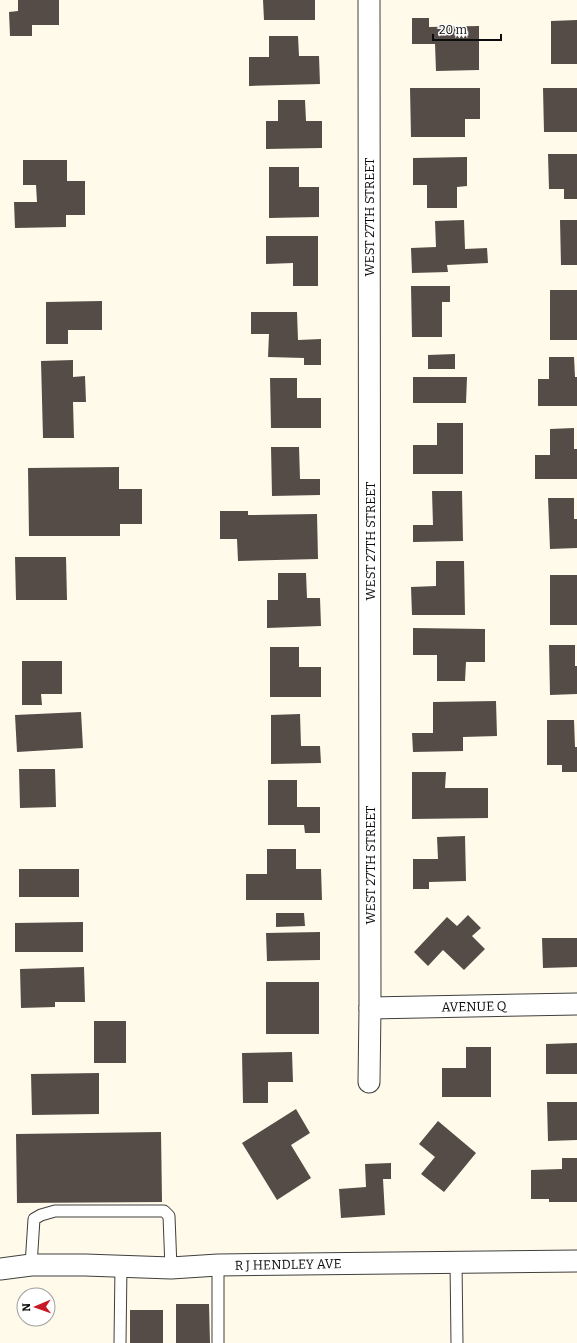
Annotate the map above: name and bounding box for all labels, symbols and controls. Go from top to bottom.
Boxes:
scale bar [433,16,501,42]
text: 20 m [439,23,468,37]
street label: WEST 27TH STREET [362,157,377,276]
street label: WEST 27TH STREET [363,481,378,600]
street label: WEST 27TH STREET [363,805,378,924]
street label: AVENUE Q [441,998,508,1015]
street label: R J HENDLEY AVE [234,1256,342,1273]
north arrow [16,1287,56,1327]
text: N [20,1302,33,1312]

